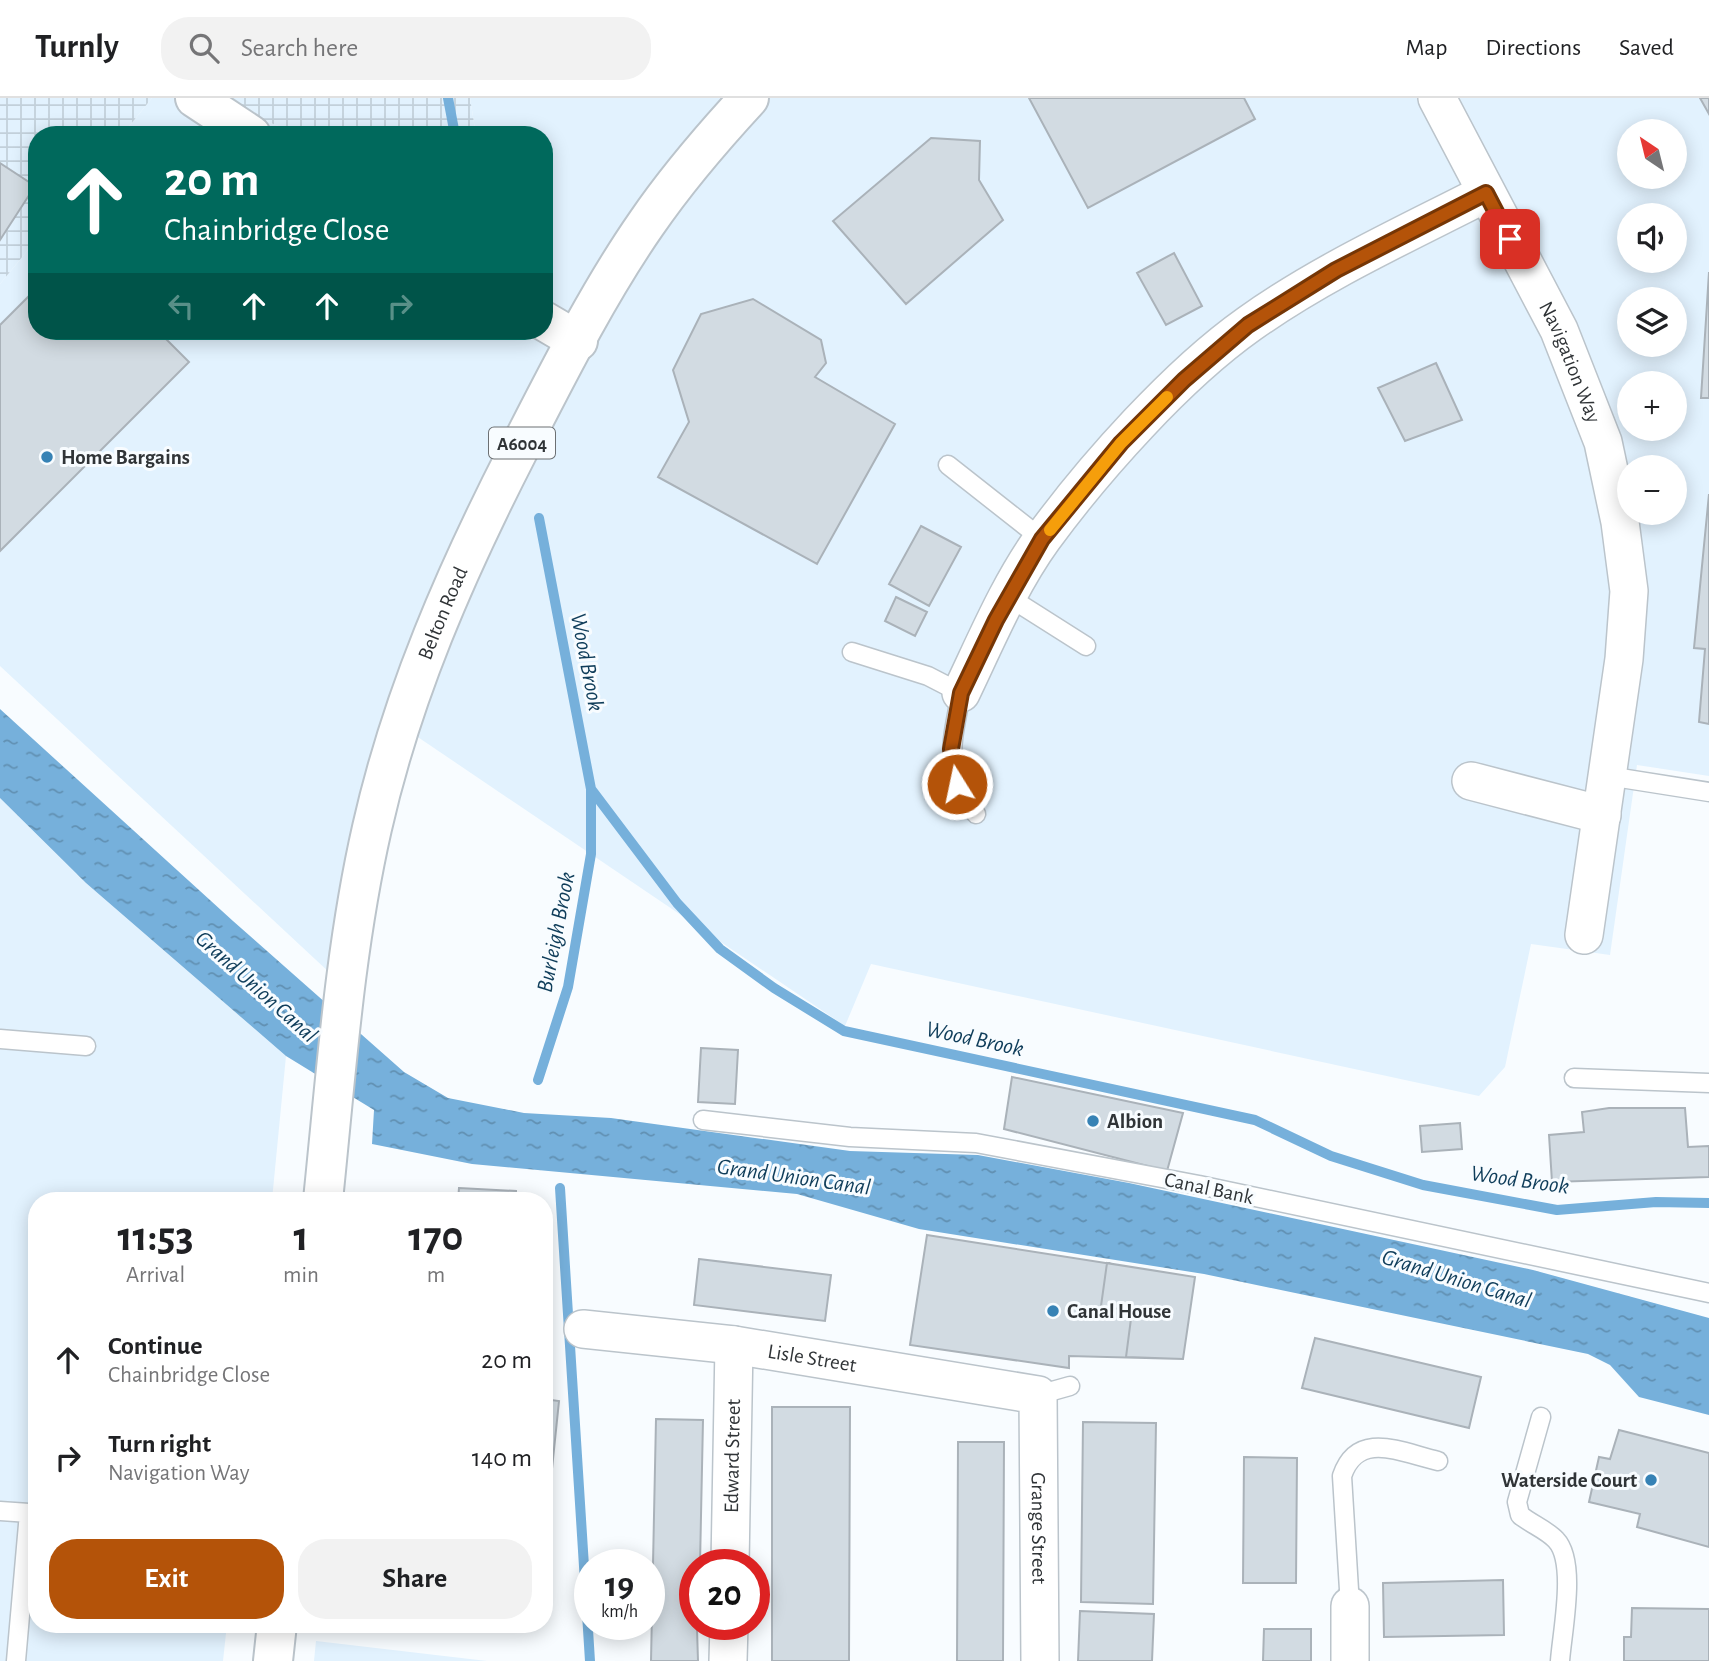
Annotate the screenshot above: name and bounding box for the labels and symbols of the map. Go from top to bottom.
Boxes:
north arrow [1617,119,1687,189]
pin [1480,209,1540,269]
street label: Navigation Way [1535,298,1604,426]
road number: A6004 [489,428,555,458]
place label: Home Bargains [61,447,190,468]
marker: Home Bargains [39,449,55,465]
street label: Belton Road [414,563,472,663]
water label: Wood Brook [566,611,607,714]
position arrow [920,747,994,821]
water label: Burleigh Brook [534,870,580,995]
water label: Grand Union Canal [191,927,321,1048]
water label: Wood Brook [924,1018,1026,1061]
place label: Albion [1107,1111,1163,1132]
marker: Albion [1085,1113,1101,1129]
water label: Grand Union Canal [716,1155,872,1200]
water label: Wood Brook [1469,1162,1571,1199]
street label: Canal Bank [1162,1169,1256,1208]
water label: Grand Union Canal [1379,1246,1534,1313]
place label: Canal House [1067,1301,1171,1322]
marker: Canal House [1045,1303,1061,1319]
street label: Lisle Street [766,1341,858,1376]
street label: Edward Street [721,1398,744,1513]
place label: Waterside Court [1501,1470,1637,1491]
street label: Grange Street [1028,1472,1049,1584]
marker: Waterside Court [1643,1472,1659,1488]
speed limit sign: 20 [679,1549,770,1640]

